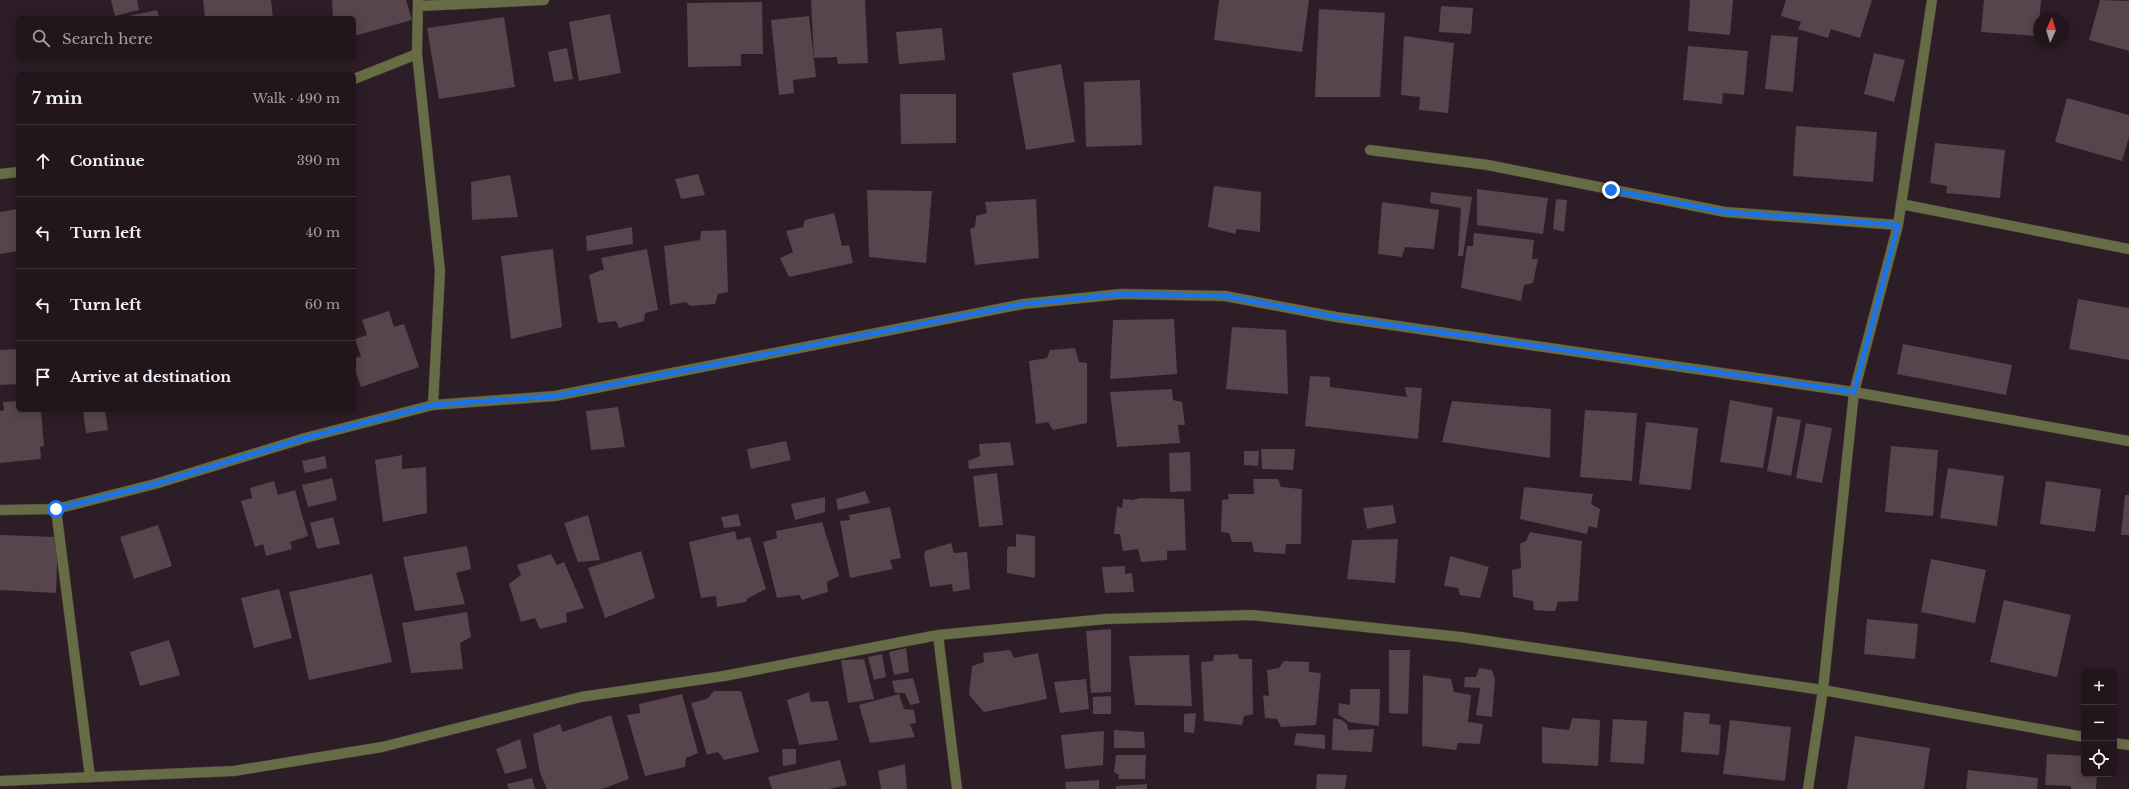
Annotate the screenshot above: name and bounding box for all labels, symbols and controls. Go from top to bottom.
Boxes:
north arrow [2033,12,2069,48]
search box [16,16,356,60]
icon: search [30,27,52,49]
text: Search here [62,29,153,48]
text: 7 min [32,88,83,109]
text: Walk · 490 m [253,90,340,107]
icon: ahead [32,150,54,172]
text: Continue [70,151,145,170]
text: 390 m [297,152,340,169]
route end [1602,181,1620,199]
icon: left [32,222,54,244]
text: Turn left [70,223,141,242]
text: 40 m [305,224,340,241]
icon: left [32,294,54,316]
text: Turn left [70,295,141,314]
text: 60 m [305,296,340,313]
icon: arrive [32,366,54,388]
text: Arrive at destination [70,367,231,386]
route start [47,500,65,518]
map controls [2081,669,2117,777]
button: + [2081,669,2117,705]
button: − [2081,705,2117,741]
button: locate [2081,741,2117,777]

